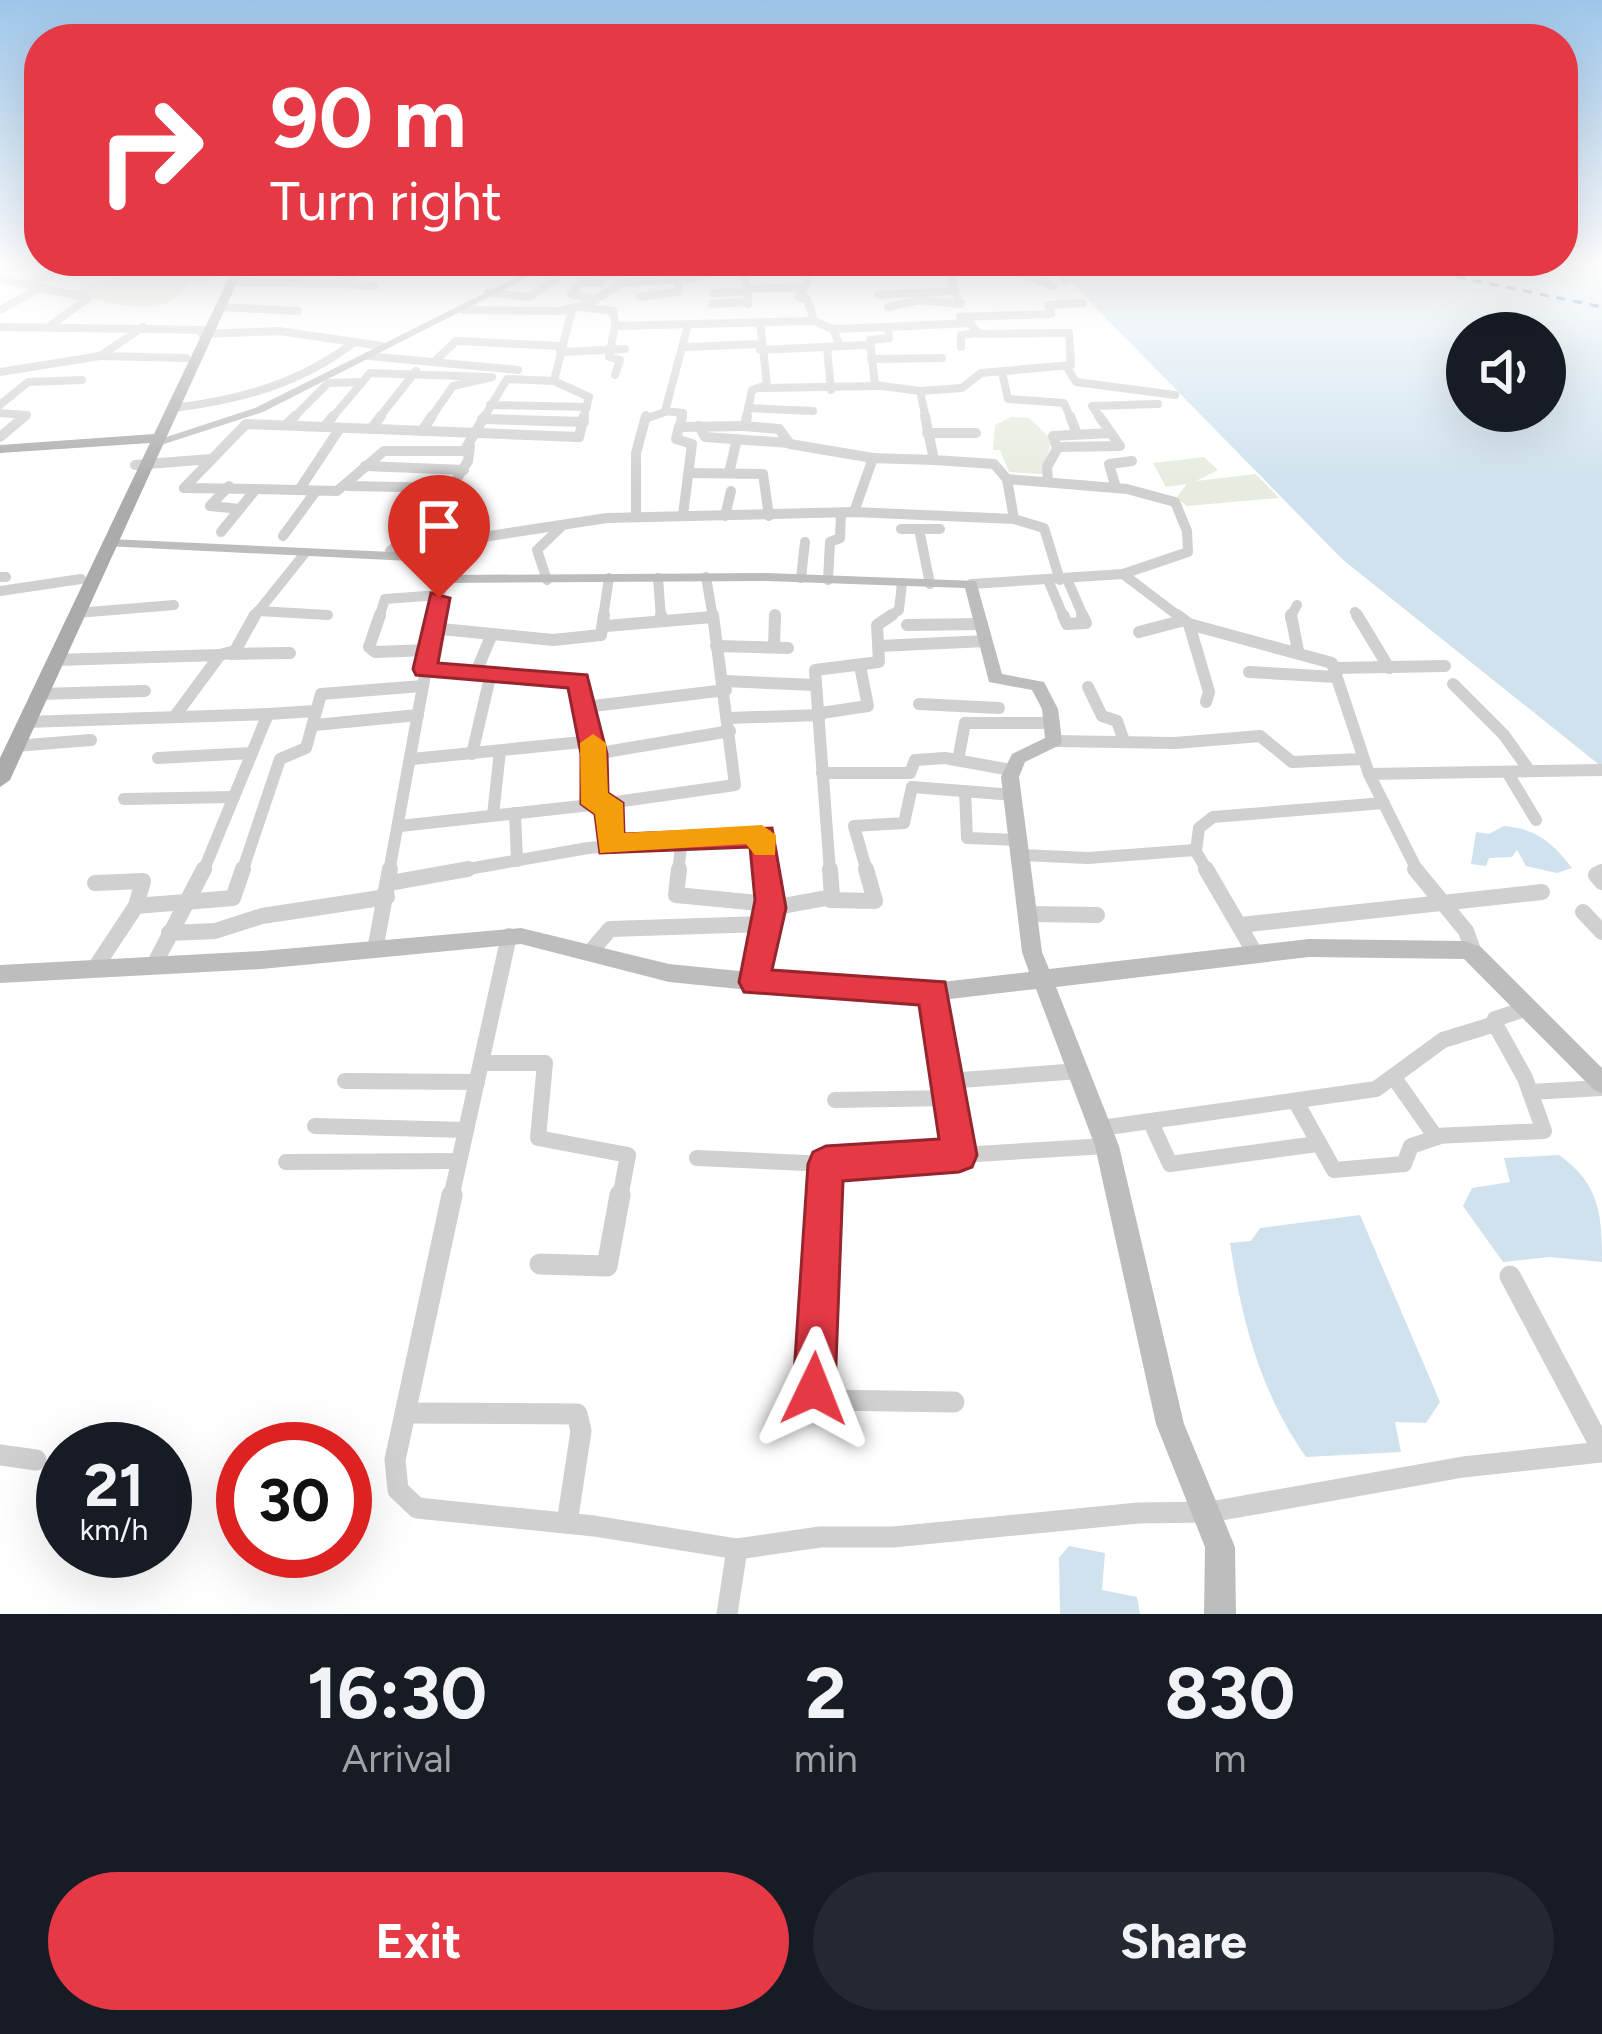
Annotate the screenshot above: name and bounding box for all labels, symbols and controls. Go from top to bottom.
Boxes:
text: 90 m [270,67,466,168]
icon: right [72,72,228,228]
text: Turn right [270,169,502,234]
map controls [1446,312,1566,432]
button: sound [1446,312,1566,432]
pin [388,475,490,598]
icon: arrive [406,493,472,559]
position arrow [751,1326,877,1452]
speed limit sign: 30 [216,1422,372,1578]
text: 21 [84,1449,144,1521]
text: km/h [80,1511,148,1548]
text: 16:30 [307,1650,487,1736]
text: 2 [805,1650,847,1736]
text: 830 [1165,1650,1295,1736]
text: Arrival [342,1735,452,1782]
text: min [794,1735,858,1782]
text: m [1213,1735,1247,1782]
button: Exit [48,1872,789,2010]
button: Share [813,1872,1554,2010]

